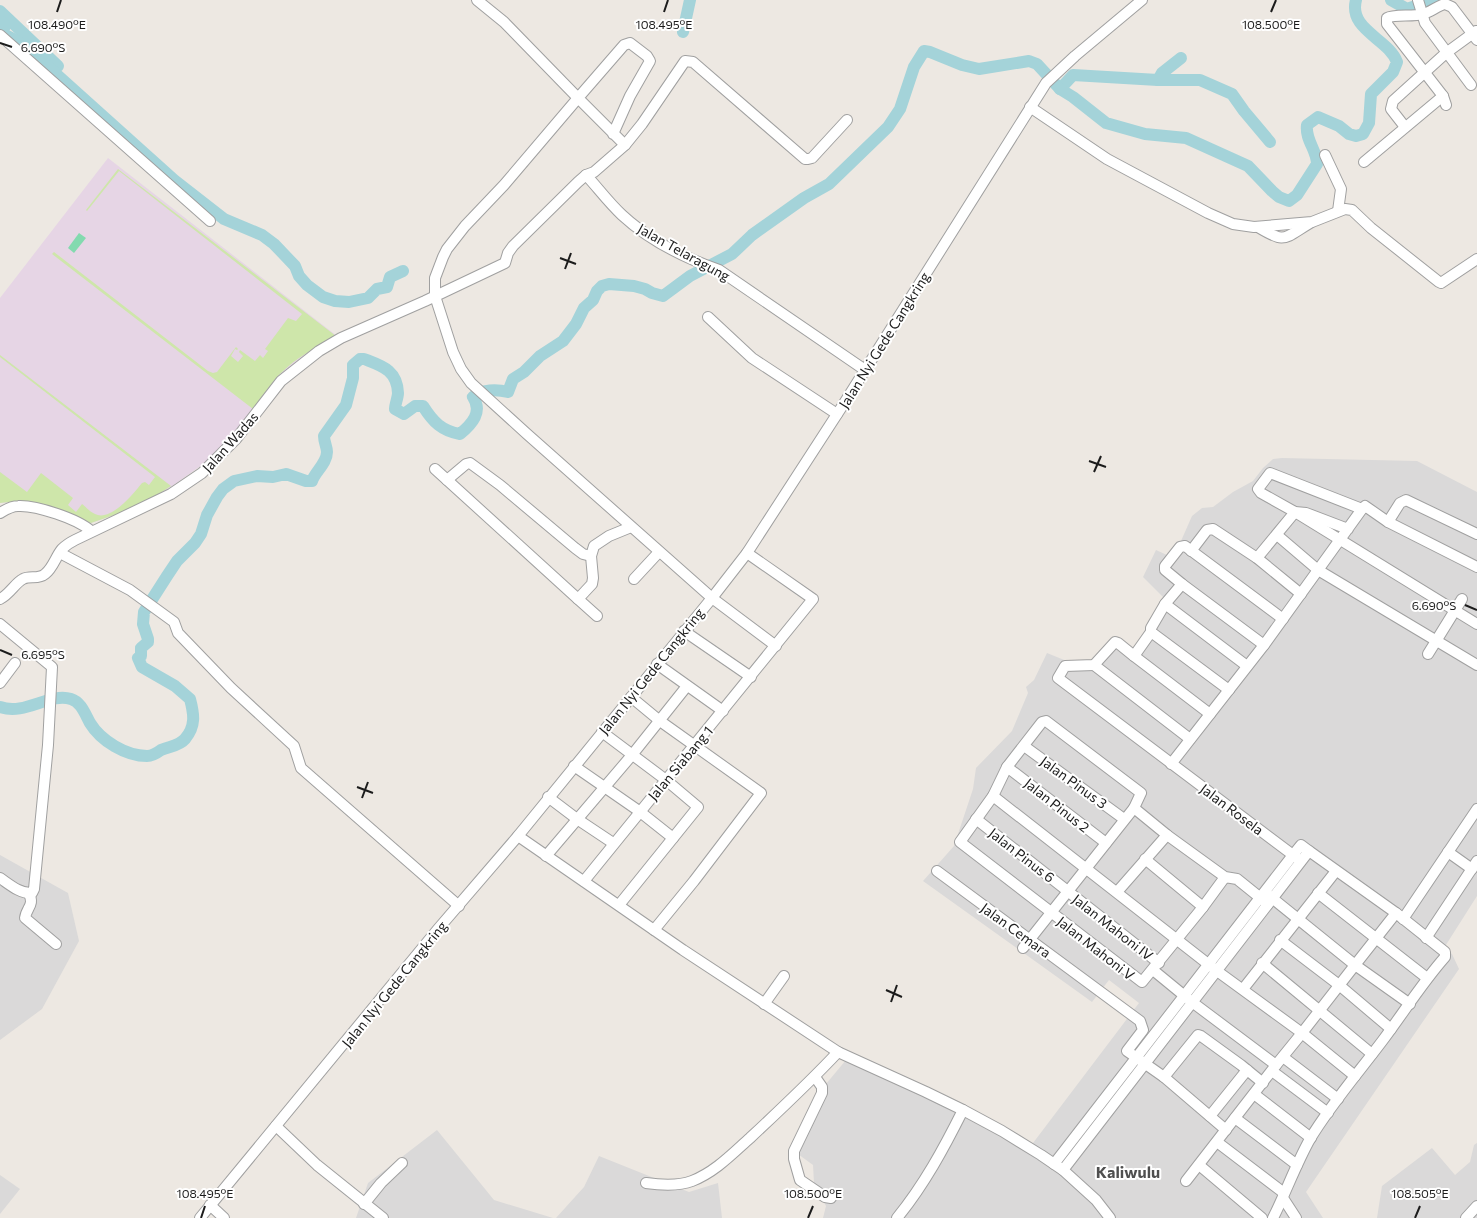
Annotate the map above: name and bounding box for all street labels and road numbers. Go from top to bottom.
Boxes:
street label: Jalan Telaragung [635,220,733,285]
street label: Jalan Nyi Gede Cangkring [835,268,933,411]
street label: Jalan Wadas [198,408,262,476]
street label: Jalan Nyi Gede Cangkring [595,604,708,738]
street label: Jalan Siabang 1 [644,722,716,804]
street label: Jalan Pinus 3 [1037,752,1111,812]
street label: Jalan Pinus 2 [1021,774,1093,836]
street label: Jalan Rosela [1197,780,1267,838]
street label: Jalan Pinus 6 [986,824,1058,886]
street label: Jalan Mahoni IV [1069,890,1157,964]
street label: Jalan Cemara [978,899,1054,961]
street label: Jalan Mahoni V [1054,912,1139,984]
street label: Jalan Nyi Gede Cangkring [338,917,451,1051]

